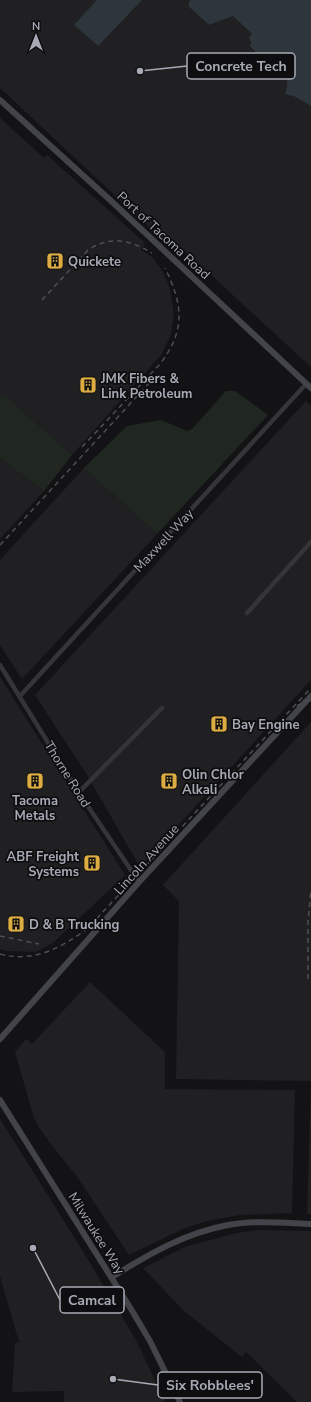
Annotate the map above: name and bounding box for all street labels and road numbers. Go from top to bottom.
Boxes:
street label: Port of Tacoma Road [113,188,214,284]
street label: Maxwell Way [130,505,198,576]
street label: Thorne Road [40,738,95,811]
street label: Lincoln Avenue [110,820,183,899]
street label: Milwaukee Way [64,1189,129,1278]

